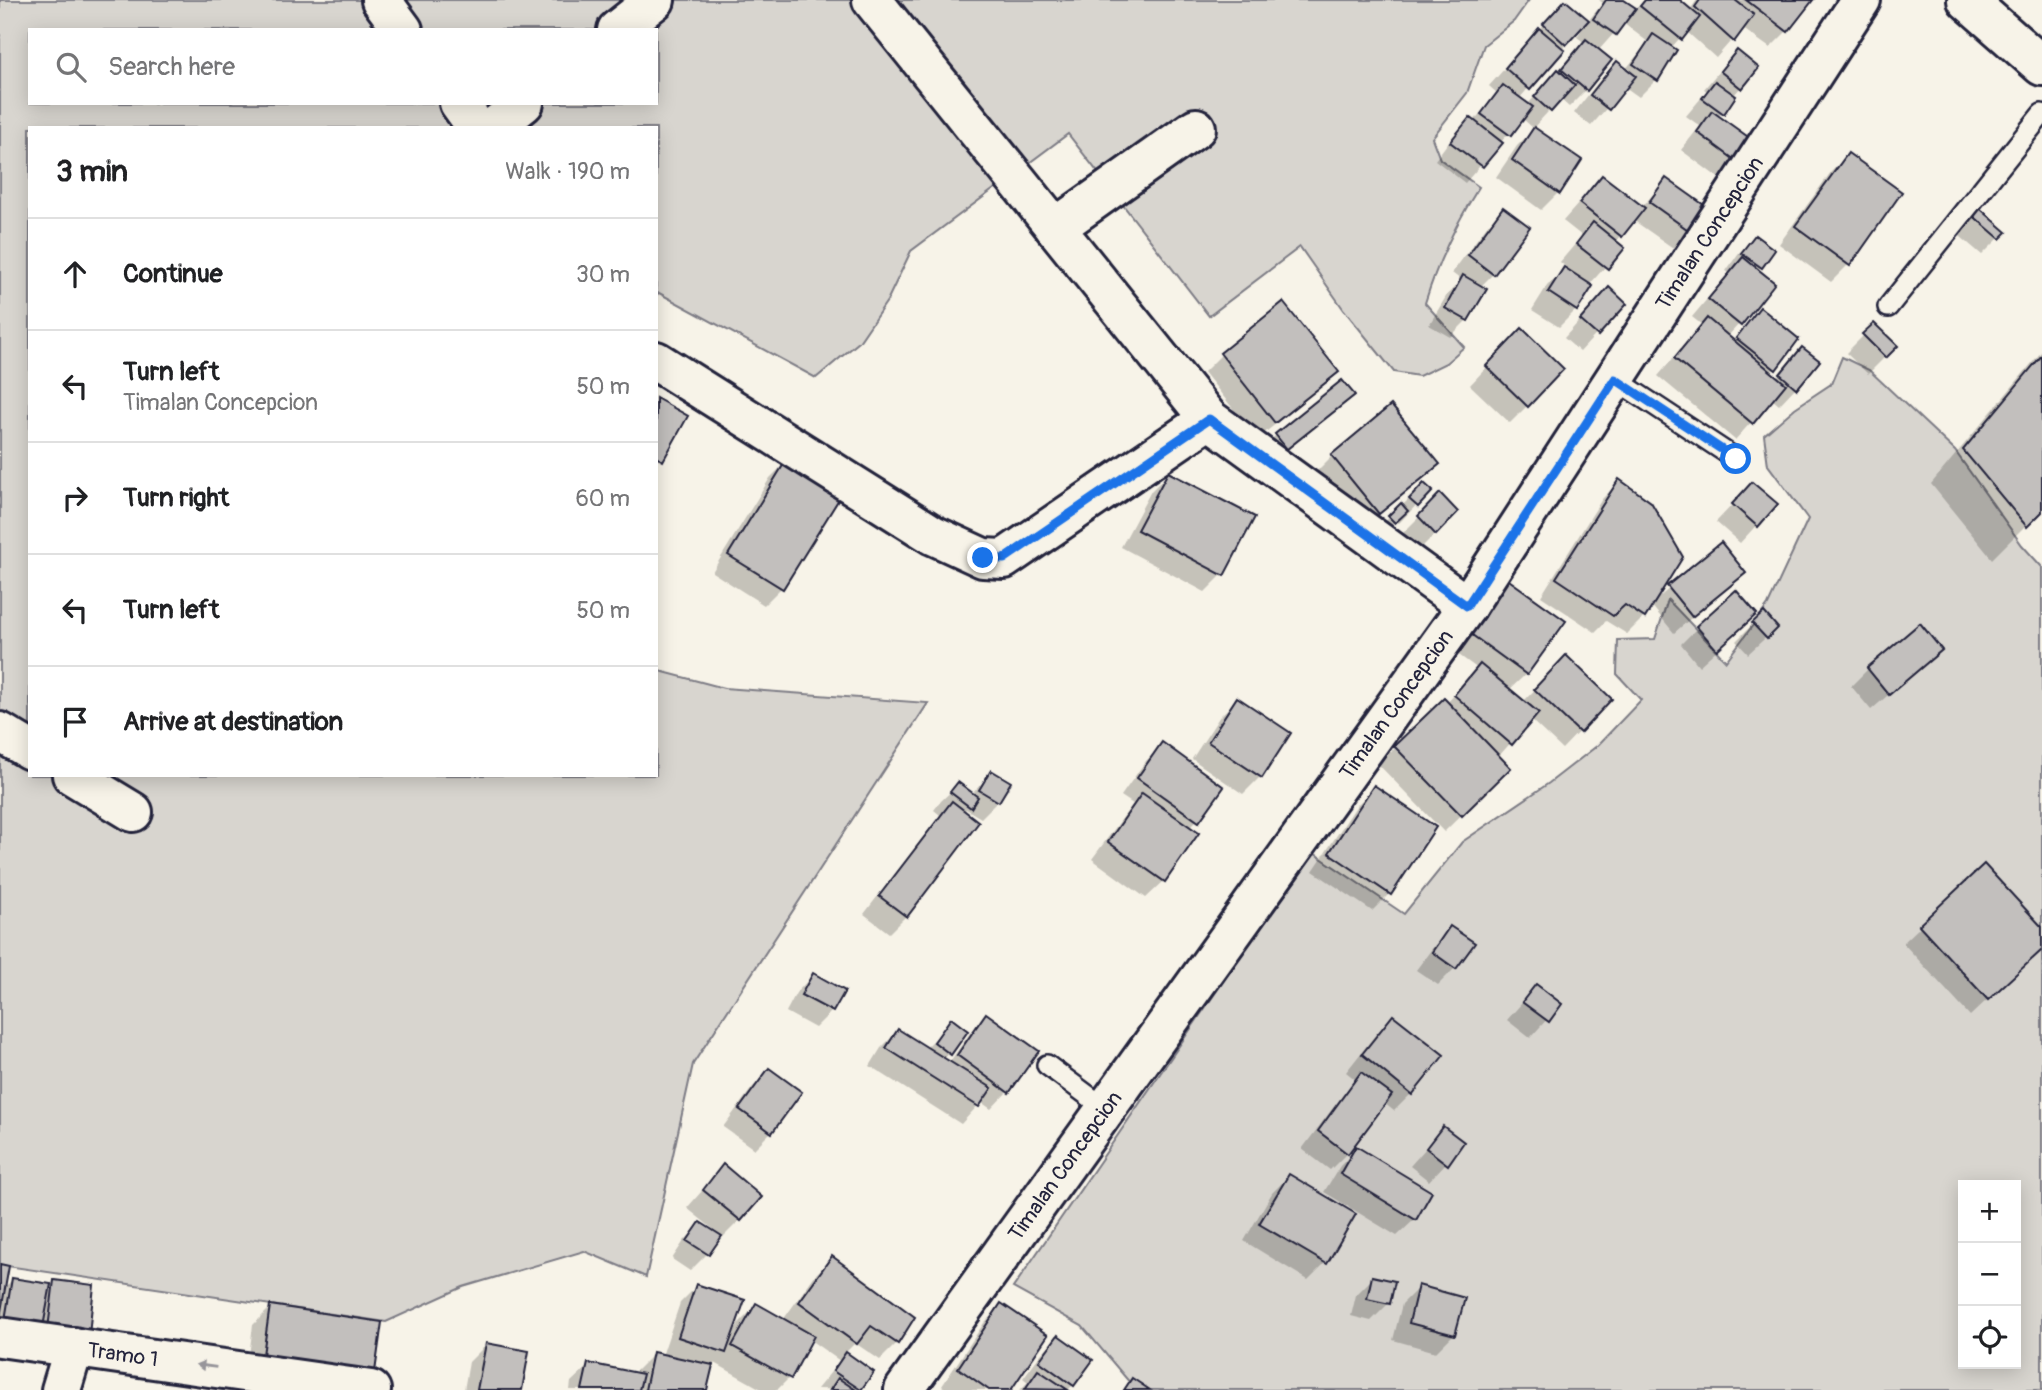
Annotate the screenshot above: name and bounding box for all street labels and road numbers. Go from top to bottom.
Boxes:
street label: Timalan Concepcion [1650,151,1770,315]
street label: Timalan Concepcion [1334,625,1460,785]
street label: Timalan Concepcion [1002,1086,1128,1246]
street label: Tramo 1 [86,1337,160,1373]

